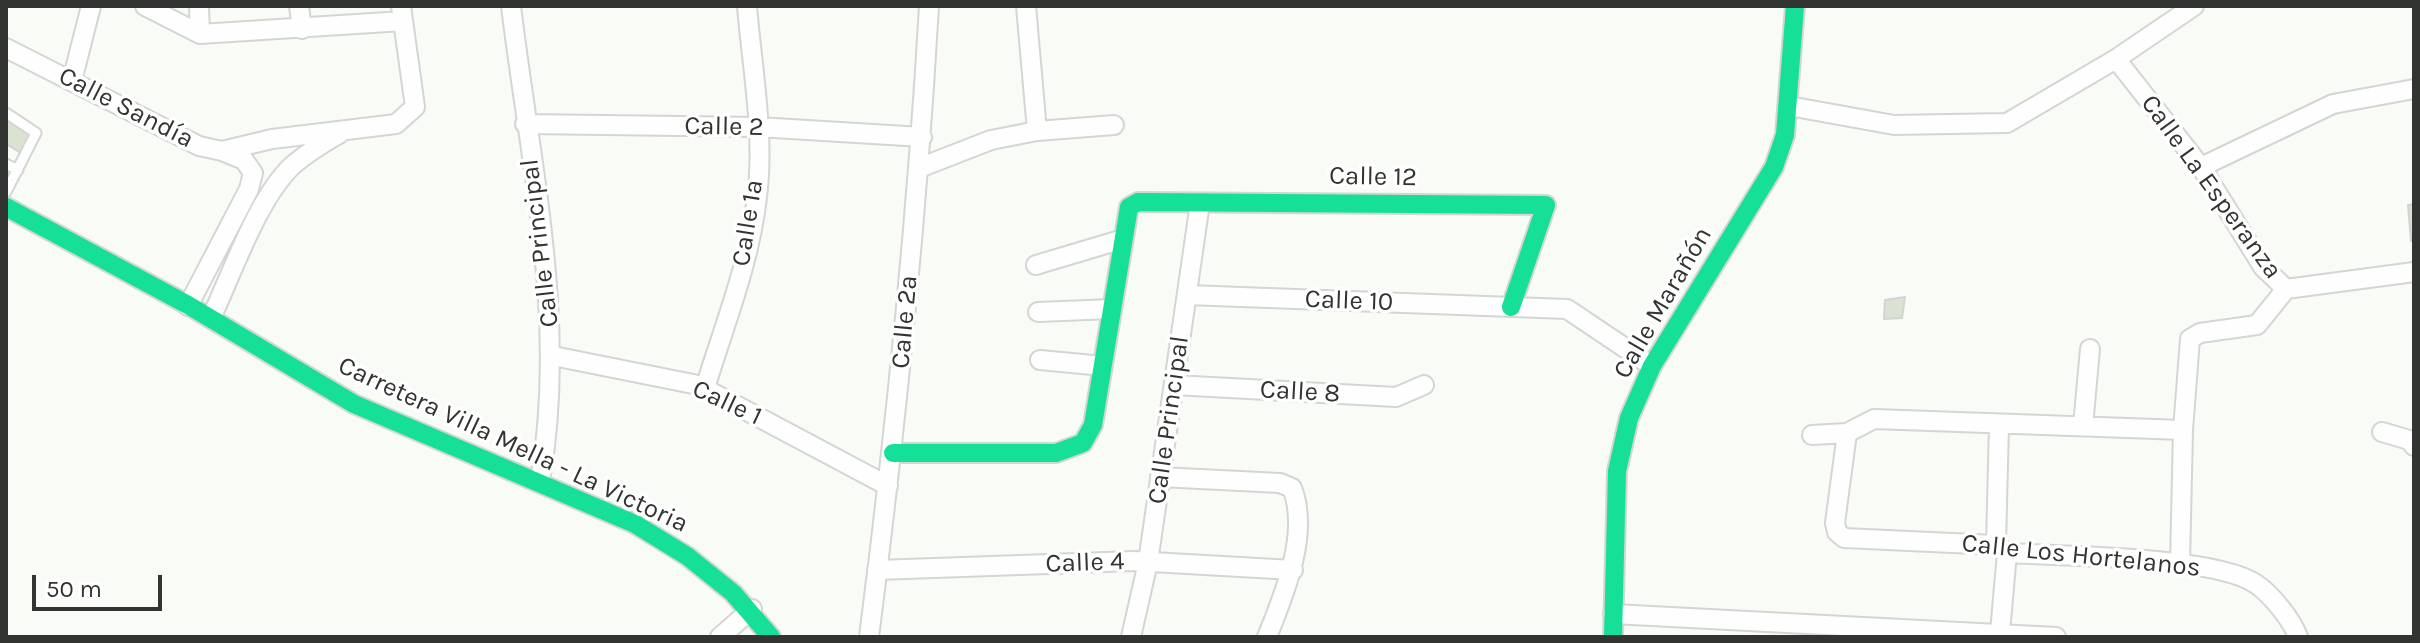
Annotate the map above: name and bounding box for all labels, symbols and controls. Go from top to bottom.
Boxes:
street label: Calle Sandía [53,61,199,155]
street label: Calle La Esperanza [2134,89,2288,285]
street label: Calle 2 [684,111,764,143]
street label: Calle Principal [514,157,566,329]
street label: Calle 12 [1329,161,1417,193]
street label: Calle 1a [726,177,770,269]
street label: Calle Marañón [1607,222,1719,384]
street label: Calle 2a [885,274,925,370]
street label: Calle 10 [1304,284,1394,318]
street label: Calle Principal [1142,334,1196,506]
street label: Carretera Villa Mella - La Victoria [333,350,693,540]
street label: Calle 1 [687,373,767,433]
street label: Calle 8 [1259,374,1341,410]
street label: Calle Los Hortelanos [1960,528,2202,584]
street label: Calle 4 [1045,546,1125,580]
scale bar [36,559,166,609]
text: 50 m [46,575,102,603]

